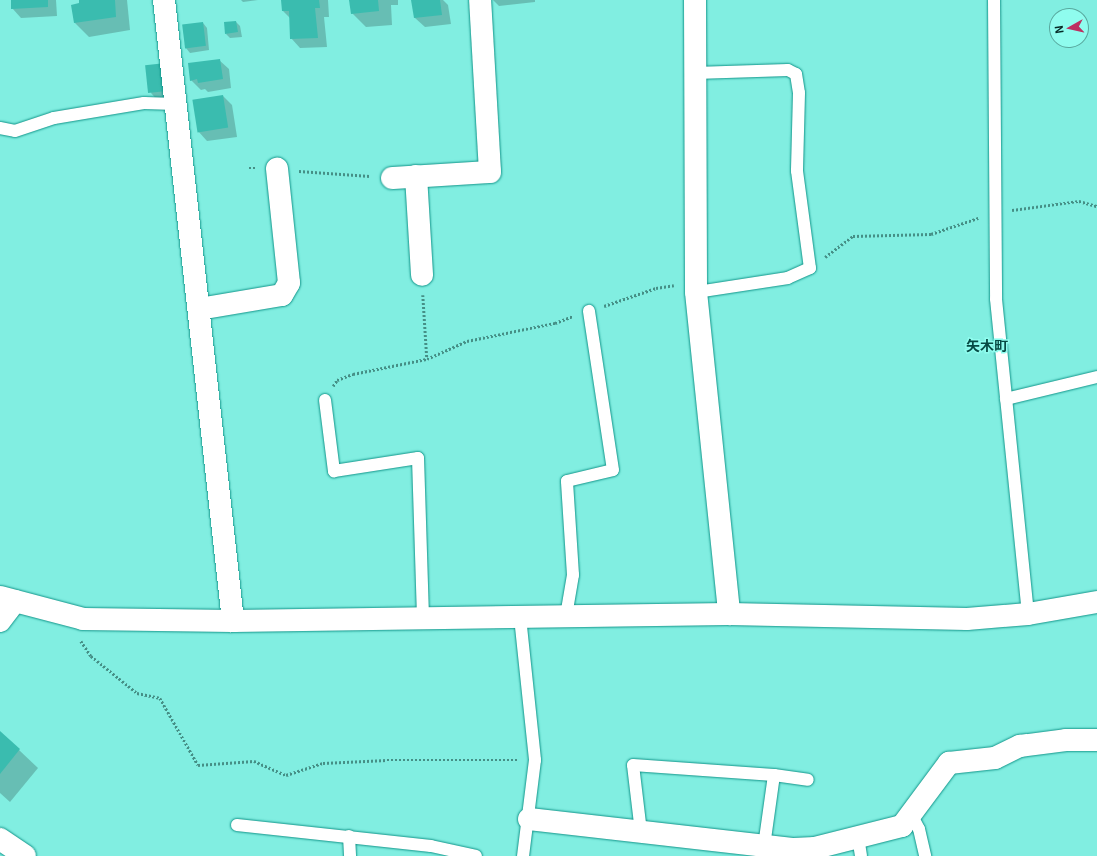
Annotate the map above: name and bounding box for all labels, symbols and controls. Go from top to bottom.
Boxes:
north arrow [1049,8,1089,48]
text: N [1050,24,1067,35]
district label: 矢木町 [966,337,1008,353]

